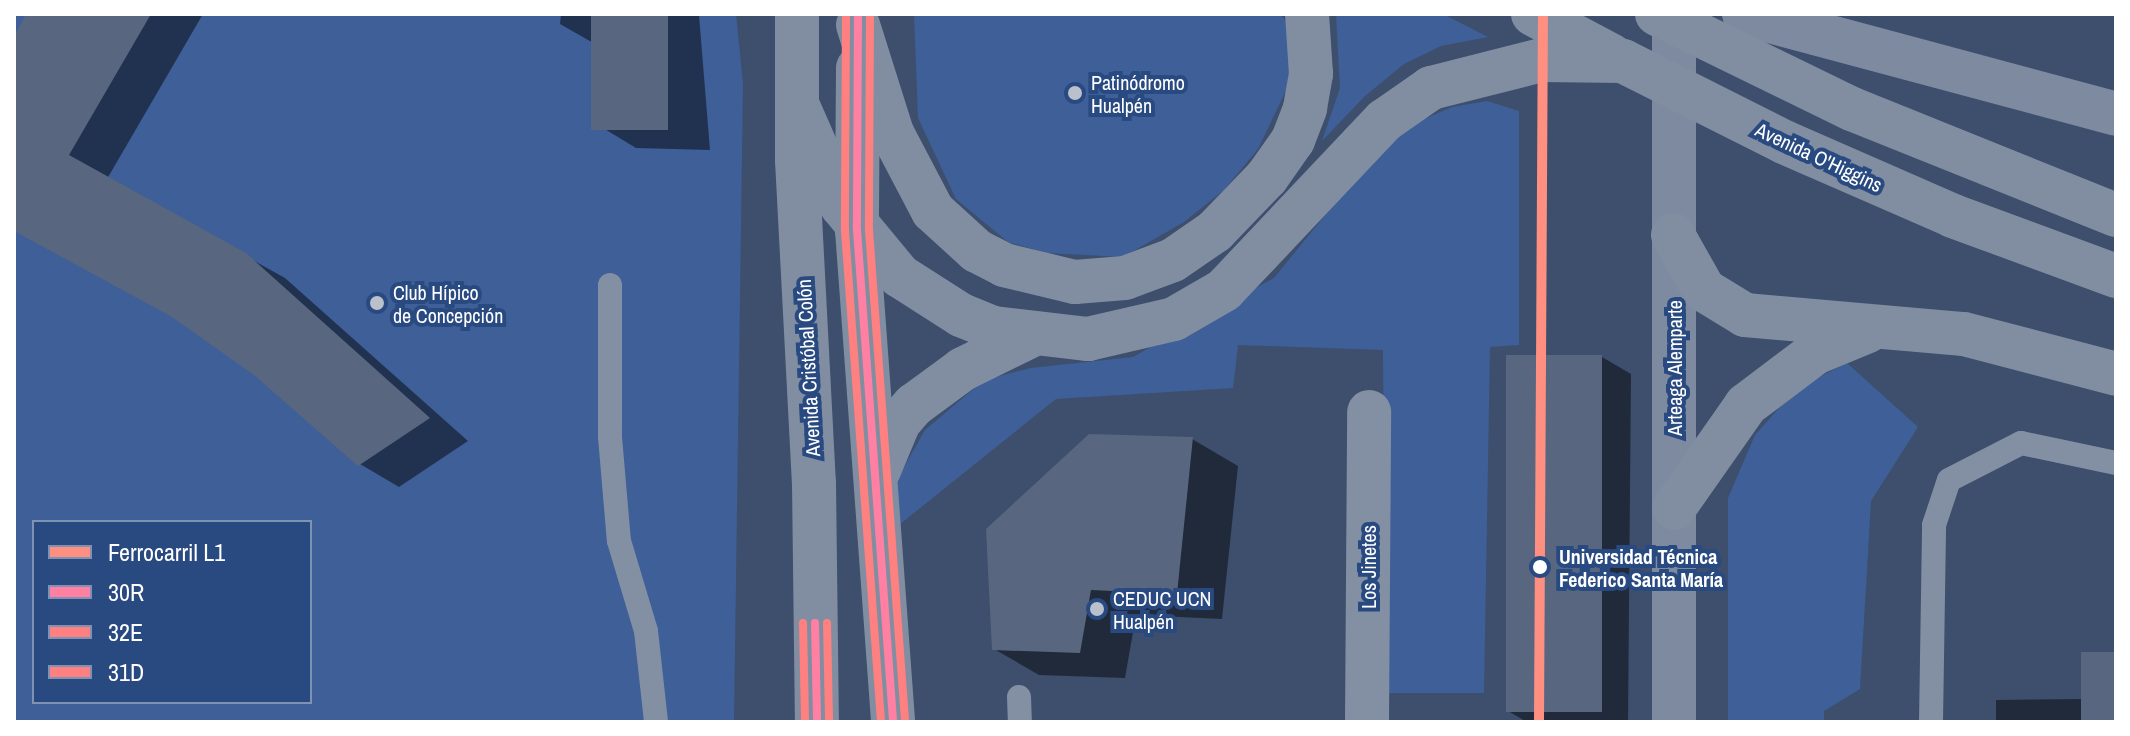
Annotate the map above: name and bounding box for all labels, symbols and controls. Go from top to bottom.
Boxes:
place label: Patinódromo Hualpén [1091,70,1185,117]
marker: Patinódromo Hualpén [1066,84,1084,102]
street label: Avenida O'Higgins [1752,117,1886,197]
street label: Avenida Cristóbal Colón [791,279,825,457]
place label: Club Hípico de Concepción [393,280,503,327]
marker: Club Hípico de Concepción [368,294,386,312]
street label: Arteaga Alemparte [1662,300,1686,436]
legend [32,520,312,704]
street label: Los Jinetes [1356,525,1380,609]
text: Ferrocarril L1 [108,536,225,568]
place label: Universidad Técnica Federico Santa María [1559,544,1723,591]
marker: Universidad Técnica Federico Santa María [1528,555,1552,579]
text: 30R [108,576,144,608]
place label: CEDUC UCN Hualpén [1113,586,1211,633]
marker: CEDUC UCN Hualpén [1088,600,1106,618]
text: 32E [108,616,143,648]
text: 31D [108,656,144,688]

